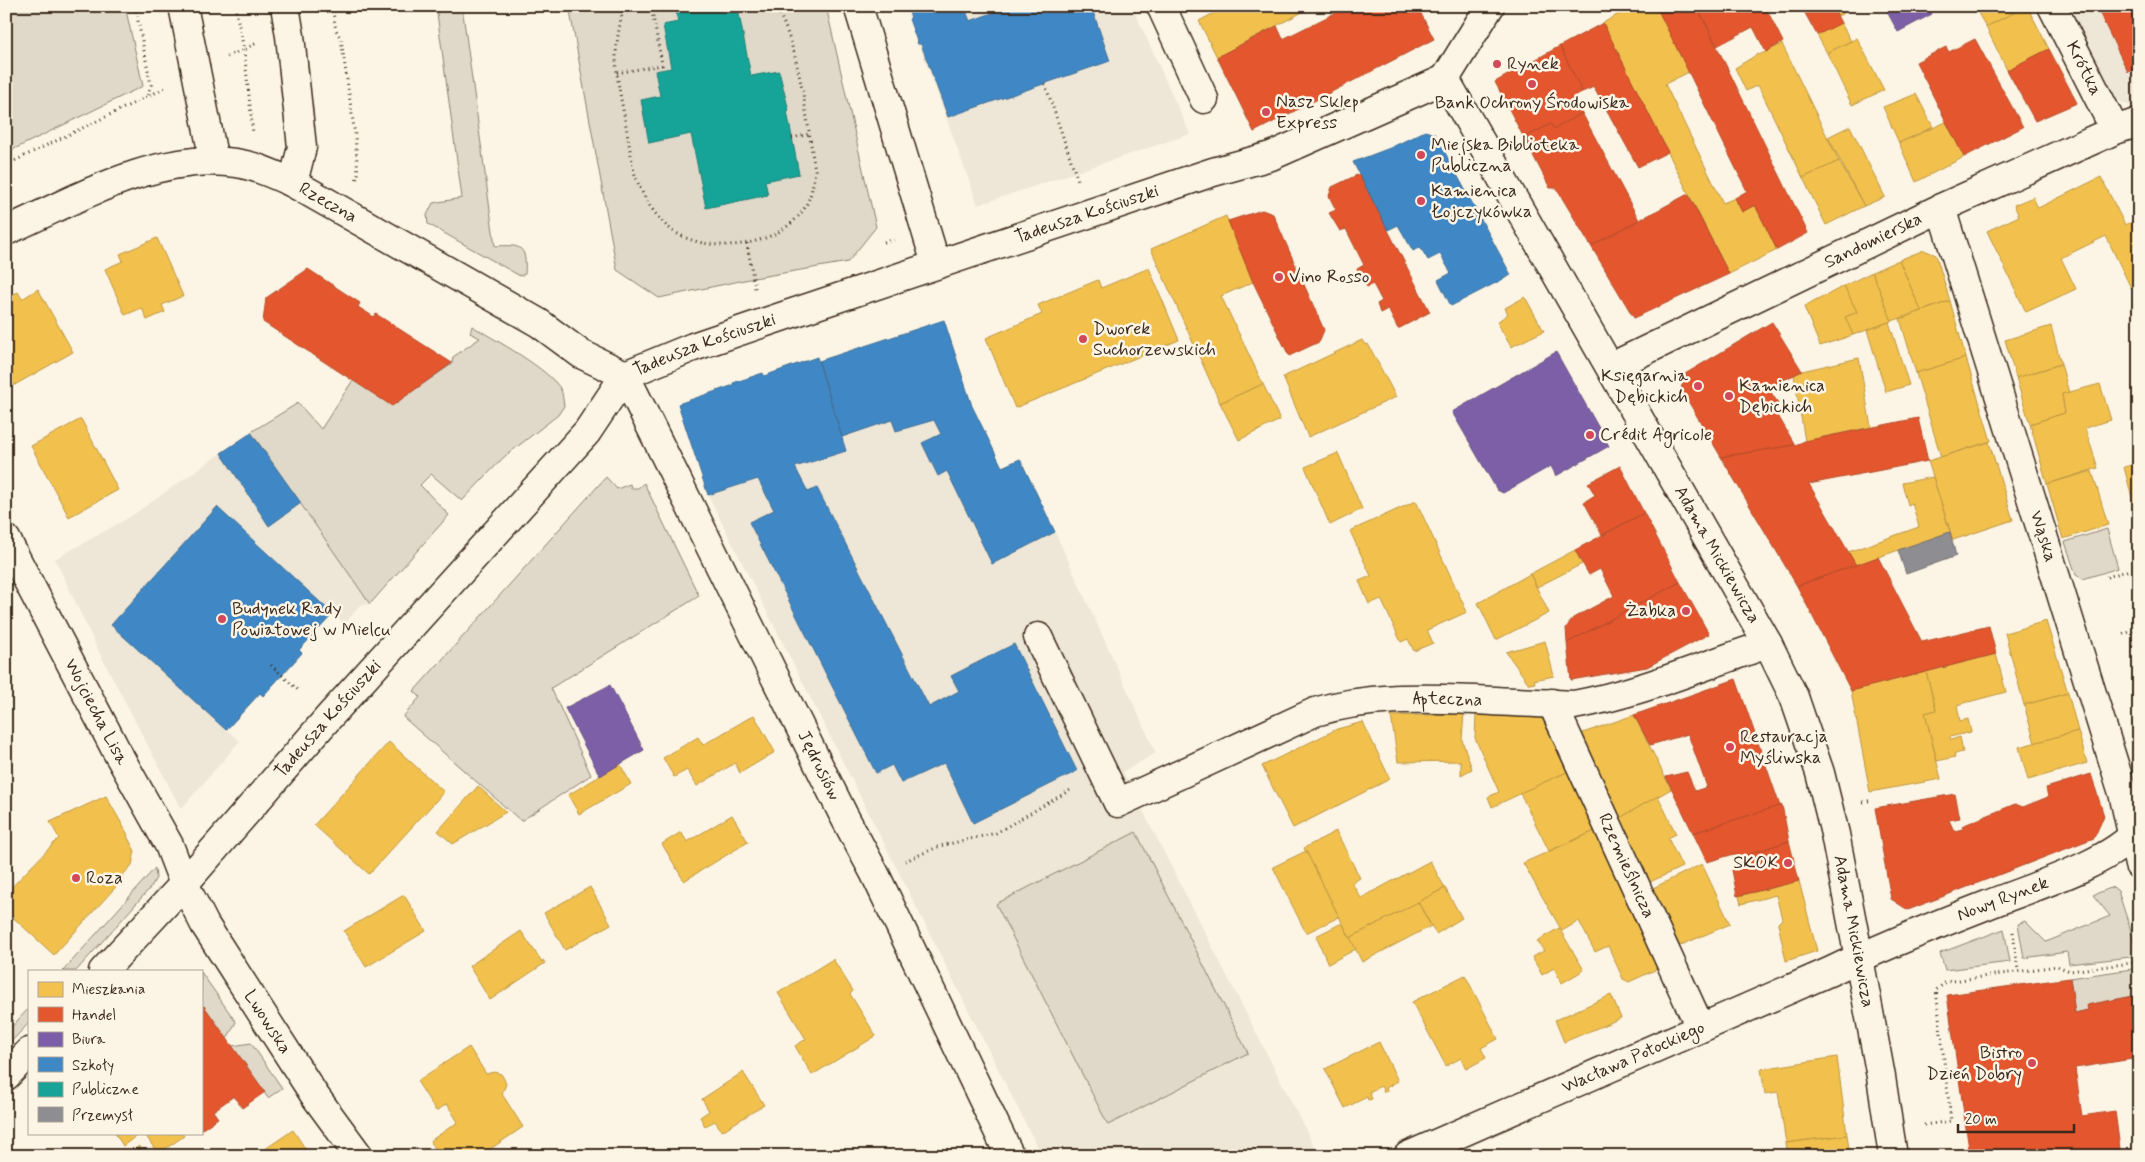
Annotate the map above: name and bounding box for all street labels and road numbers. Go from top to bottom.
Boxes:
street label: Krótka [2060,37,2108,100]
street label: Rzeczna [294,177,361,229]
street label: Tadeusza Kościuszki [1012,179,1162,250]
street label: Sandomierska [1820,207,1926,274]
street label: Tadeusza Kościuszki [629,308,779,382]
street label: Adama Mickiewicza [1668,482,1766,628]
street label: Wąska [2024,508,2062,565]
street label: Wojciecha Lisa [58,655,134,770]
street label: Tadeusza Kościuszki [269,655,387,783]
street label: Apteczna [1413,687,1483,712]
street label: Jędrusiów [791,727,846,804]
street label: Rzemieślnicza [1592,810,1661,922]
street label: Adama Mickiewicza [1827,853,1880,1009]
street label: Nowy Rynek [1954,871,2052,928]
street label: Lwowska [238,985,297,1059]
street label: Wacława Potockiego [1558,1016,1709,1099]

